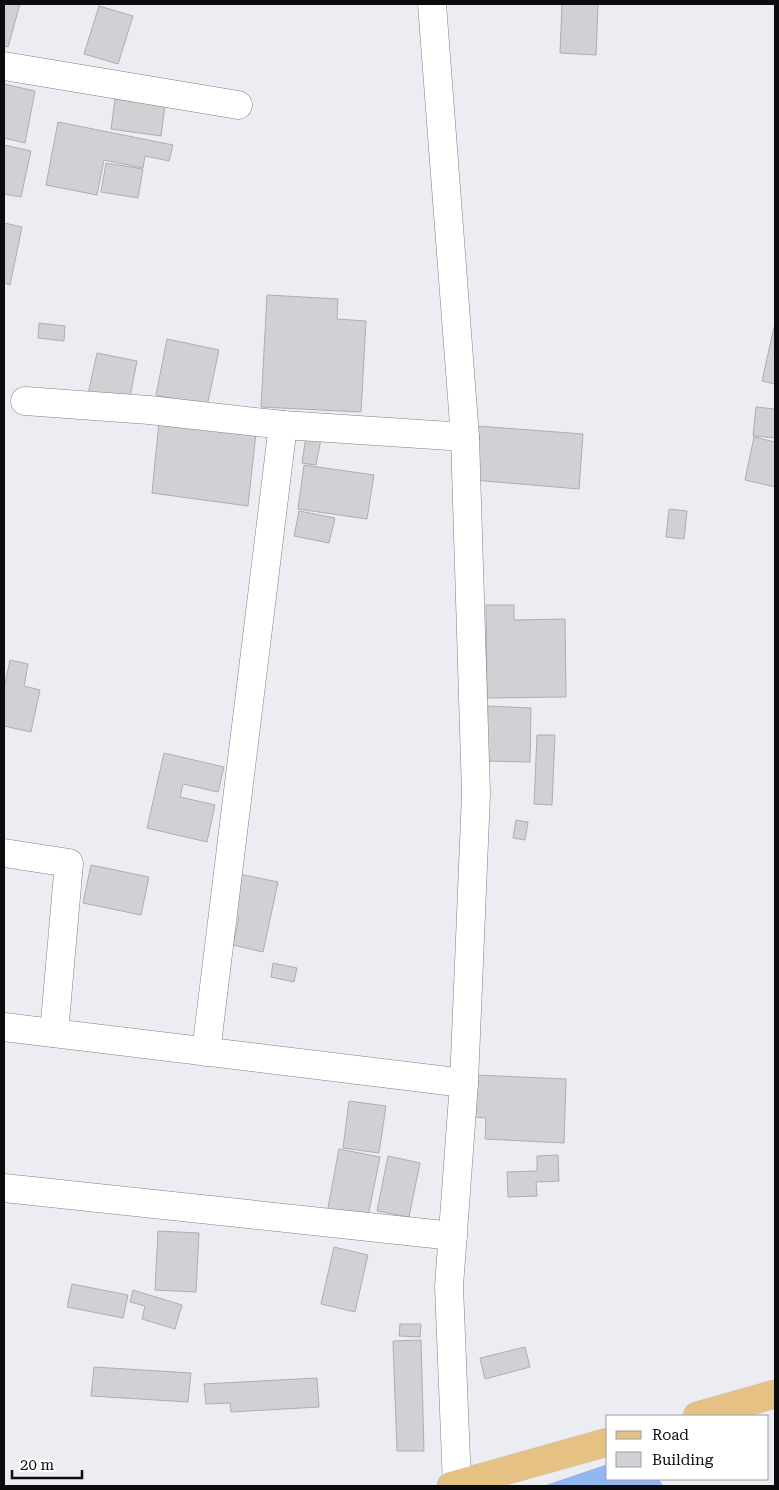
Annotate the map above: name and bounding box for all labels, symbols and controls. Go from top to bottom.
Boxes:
legend [606,1415,769,1480]
text: Road [652,1426,689,1444]
scale bar [12,1448,82,1480]
text: Building [652,1451,714,1469]
text: 20 m [20,1456,55,1474]

